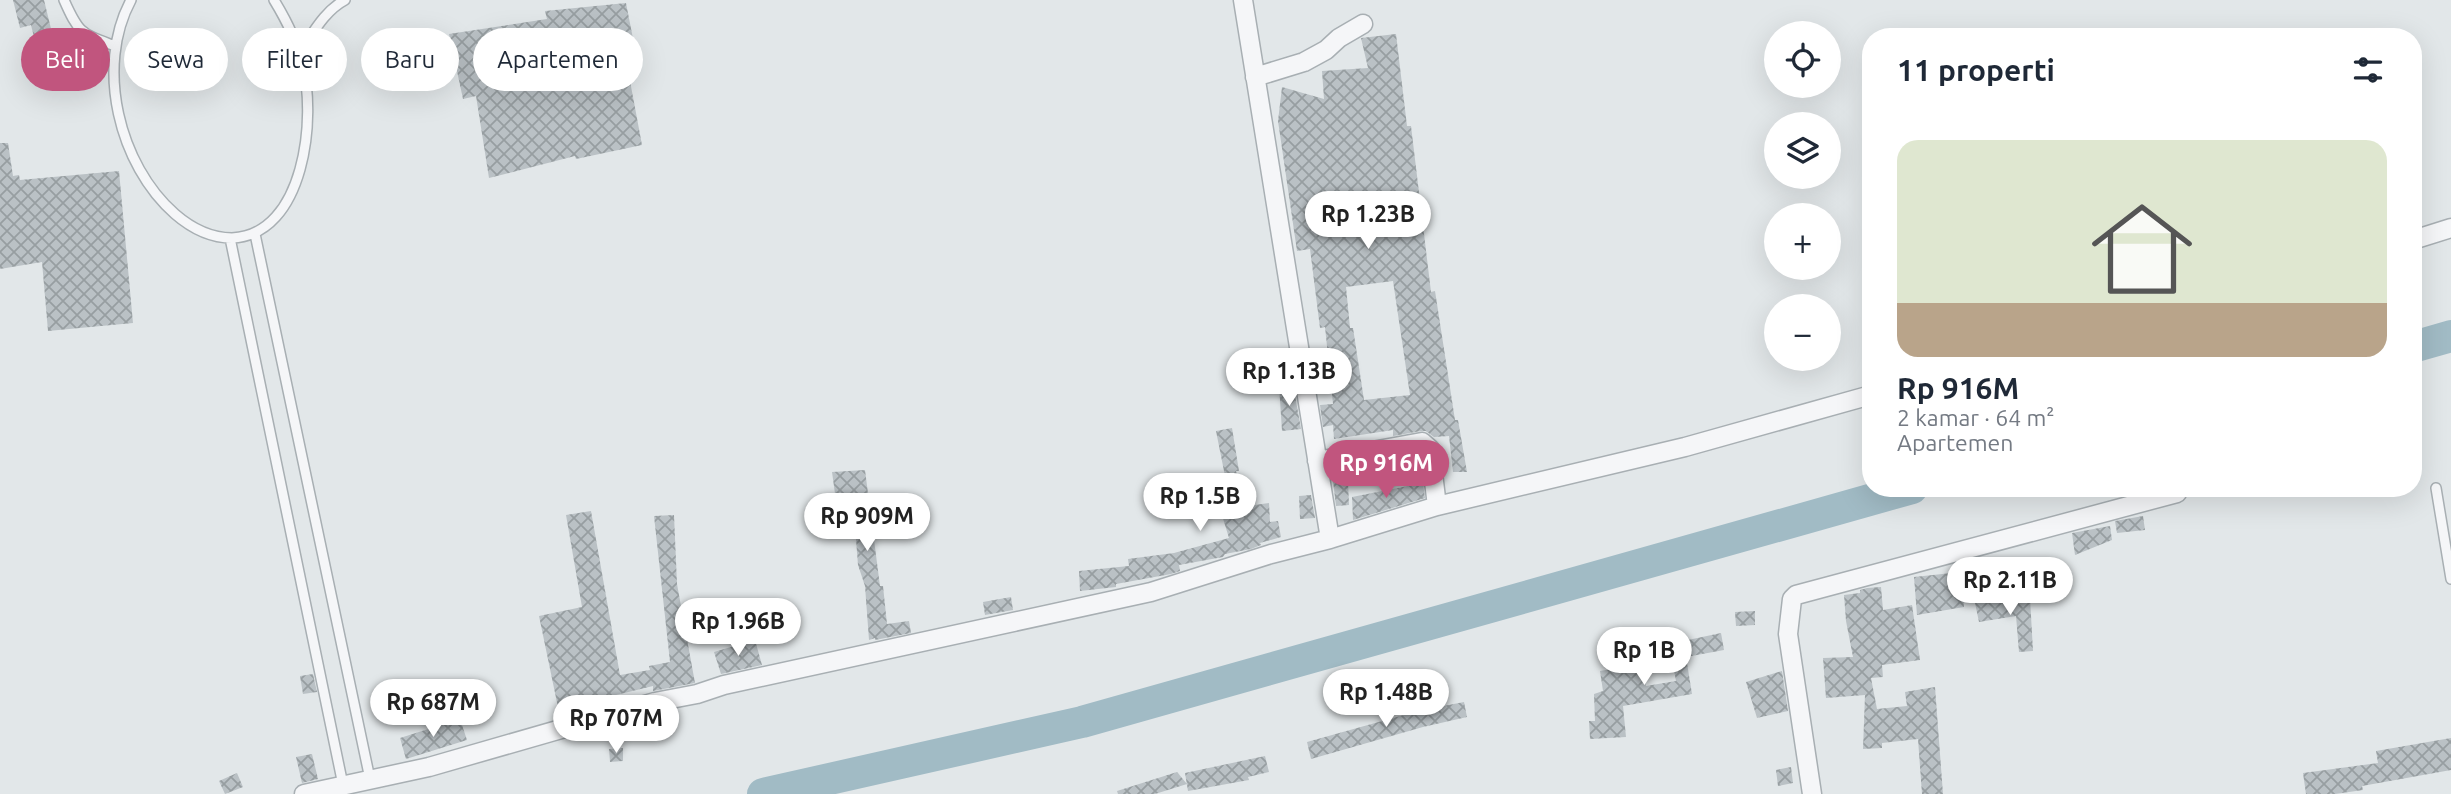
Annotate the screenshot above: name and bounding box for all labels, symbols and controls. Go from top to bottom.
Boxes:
map controls [1764,21,1841,371]
button: locate [1764,21,1841,98]
chip: Beli [21,28,110,91]
chip: Sewa [124,28,228,91]
chip: Filter [242,28,347,91]
chip: Baru [361,28,459,91]
chip: Apartemen [473,28,643,91]
icon: filters [2349,51,2387,89]
text: 11 properti [1897,53,2055,87]
button: layers [1764,112,1841,189]
icon: home [2079,186,2205,312]
pin: Rp 1.23B [1296,191,1440,251]
text: Rp 1.23B [1321,201,1415,226]
button: + [1764,203,1841,280]
button: − [1764,294,1841,371]
pin: Rp 1.13B [1217,348,1361,408]
text: Rp 1.13B [1242,358,1336,383]
text: Rp 916M [1897,371,2019,405]
text: 2 kamar · 64 m² [1897,405,2055,430]
text: Apartemen [1897,430,2013,455]
pin: Rp 916M [1321,440,1451,500]
text: Rp 916M [1339,450,1433,475]
pin: Rp 1.5B [1135,474,1265,533]
text: Rp 1.5B [1159,483,1241,508]
pin: Rp 909M [802,494,932,553]
text: Rp 909M [820,503,914,528]
pin: Rp 2.11B [1938,558,2082,617]
text: Rp 2.11B [1963,567,2057,592]
pin: Rp 1.96B [666,598,810,658]
text: Rp 1.96B [691,608,785,633]
pin: Rp 1B [1595,628,1693,687]
text: Rp 1B [1613,637,1675,662]
pin: Rp 1.48B [1314,670,1458,729]
text: Rp 1.48B [1339,679,1433,704]
pin: Rp 687M [368,680,498,739]
text: Rp 687M [386,689,480,714]
pin: Rp 707M [551,696,681,755]
text: Rp 707M [569,705,663,730]

